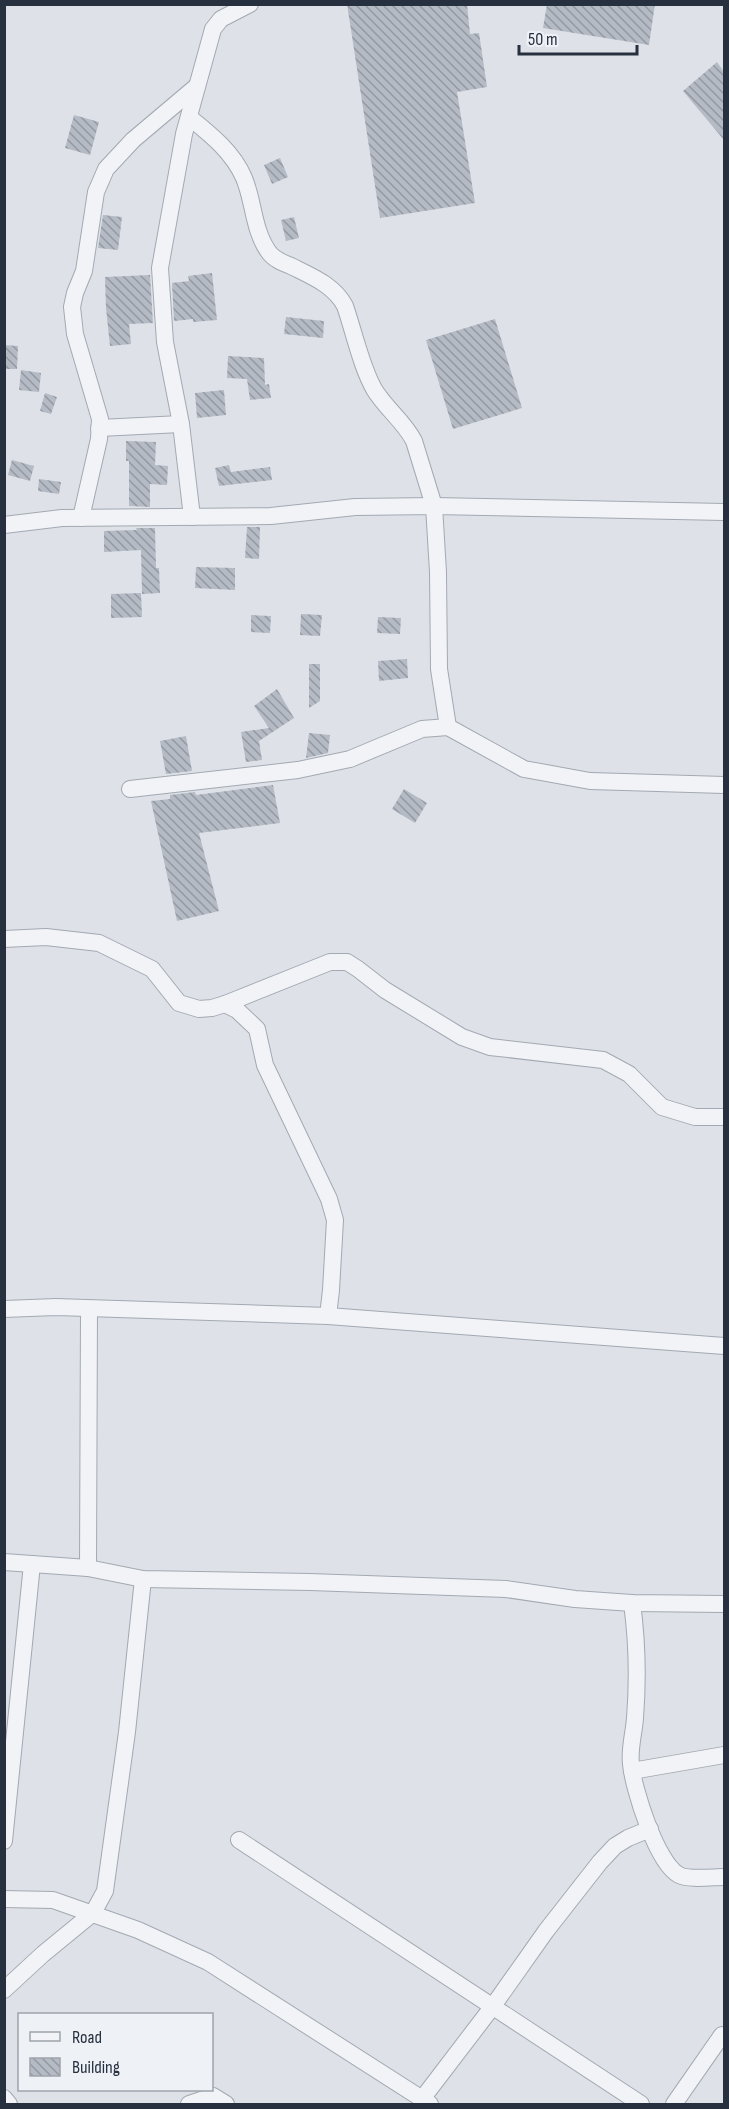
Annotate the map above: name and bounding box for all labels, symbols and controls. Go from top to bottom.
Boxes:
scale bar [519,18,638,56]
text: 50 m [528,29,558,50]
legend [18,2013,213,2091]
text: Road [72,2027,102,2048]
text: Building [72,2057,120,2078]

